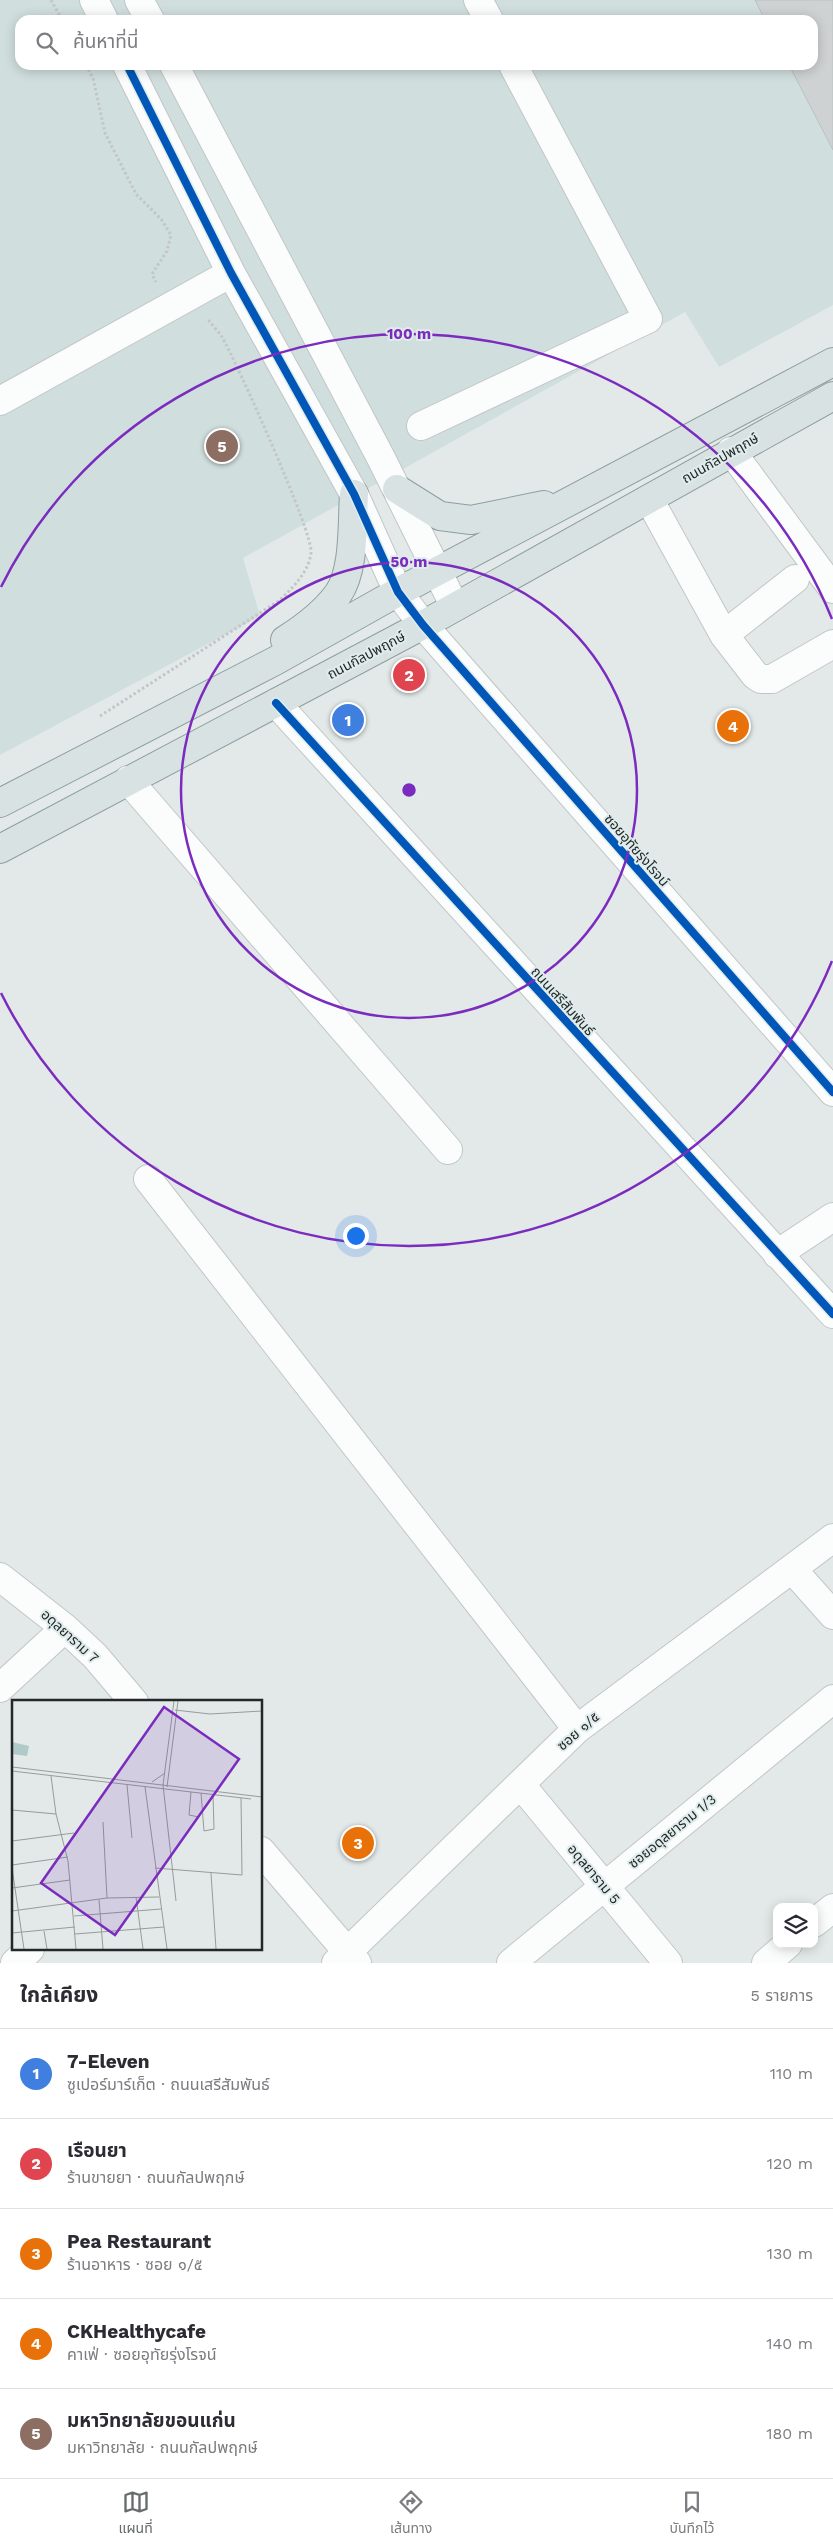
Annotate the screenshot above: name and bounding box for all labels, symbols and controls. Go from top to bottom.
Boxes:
search box [15,15,818,70]
icon: search [33,29,61,57]
text: ค้นหาที่นี่ [73,30,138,53]
text: 100 m [387,325,431,343]
pin: 5 [206,427,238,465]
street label: ถนนกัลปพฤกษ์ [679,430,761,486]
text: 50 m [391,553,427,571]
street label: ถนนกัลปพฤกษ์ [324,628,408,682]
pin: 2 [393,656,425,694]
pin: 1 [332,701,364,739]
pin: 4 [717,707,749,745]
centre of rings [400,781,418,799]
street label: ซอยอุทัยรุ่งโรจน์ [601,811,673,890]
street label: ถนนเสรีสัมพันธ์ [528,963,598,1039]
your location [343,1223,369,1249]
street label: อดุลยาราม 7 [37,1606,102,1667]
inset map [12,1700,262,1950]
street label: ซอย ๑/๕ [554,1708,602,1754]
street label: ซอยอดุลยาราม 1/3 [625,1791,720,1872]
pin: 3 [342,1824,374,1862]
street label: อดุลยาราม 5 [564,1841,623,1908]
map controls [773,1903,818,1948]
button: layers [773,1903,818,1948]
text: ใกล้เคียง [20,1982,98,2007]
text: 5 รายการ [751,1986,813,2005]
text: 7-Eleven [67,2050,150,2073]
text: 1 [33,2064,39,2083]
text: 110 m [770,2064,813,2083]
text: ซูเปอร์มาร์เก็ต · ถนนเสรีสัมพันธ์ [67,2075,270,2094]
text: เรือนยา [67,2139,127,2162]
text: 2 [31,2154,41,2173]
text: 120 m [767,2154,813,2173]
text: ร้านขายยา · ถนนกัลปพฤกษ์ [67,2168,245,2187]
text: Pea Restaurant [67,2230,211,2253]
text: 3 [31,2244,41,2263]
text: 130 m [767,2244,813,2263]
text: ร้านอาหาร · ซอย ๑/๕ [67,2255,202,2274]
text: CKHealthycafe [67,2320,206,2343]
text: 4 [31,2334,41,2353]
text: 140 m [766,2334,813,2353]
text: คาเฟ่ · ซอยอุทัยรุ่งโรจน์ [67,2345,217,2364]
text: มหาวิทยาลัยขอนแก่น [67,2409,236,2432]
text: 5 [31,2424,41,2443]
text: 180 m [766,2424,813,2443]
text: มหาวิทยาลัย · ถนนกัลปพฤกษ์ [67,2438,258,2457]
tab: แผนที่ [119,2488,153,2539]
tab: เส้นทาง [390,2488,432,2539]
tab: บันทึกไว้ [669,2488,714,2539]

